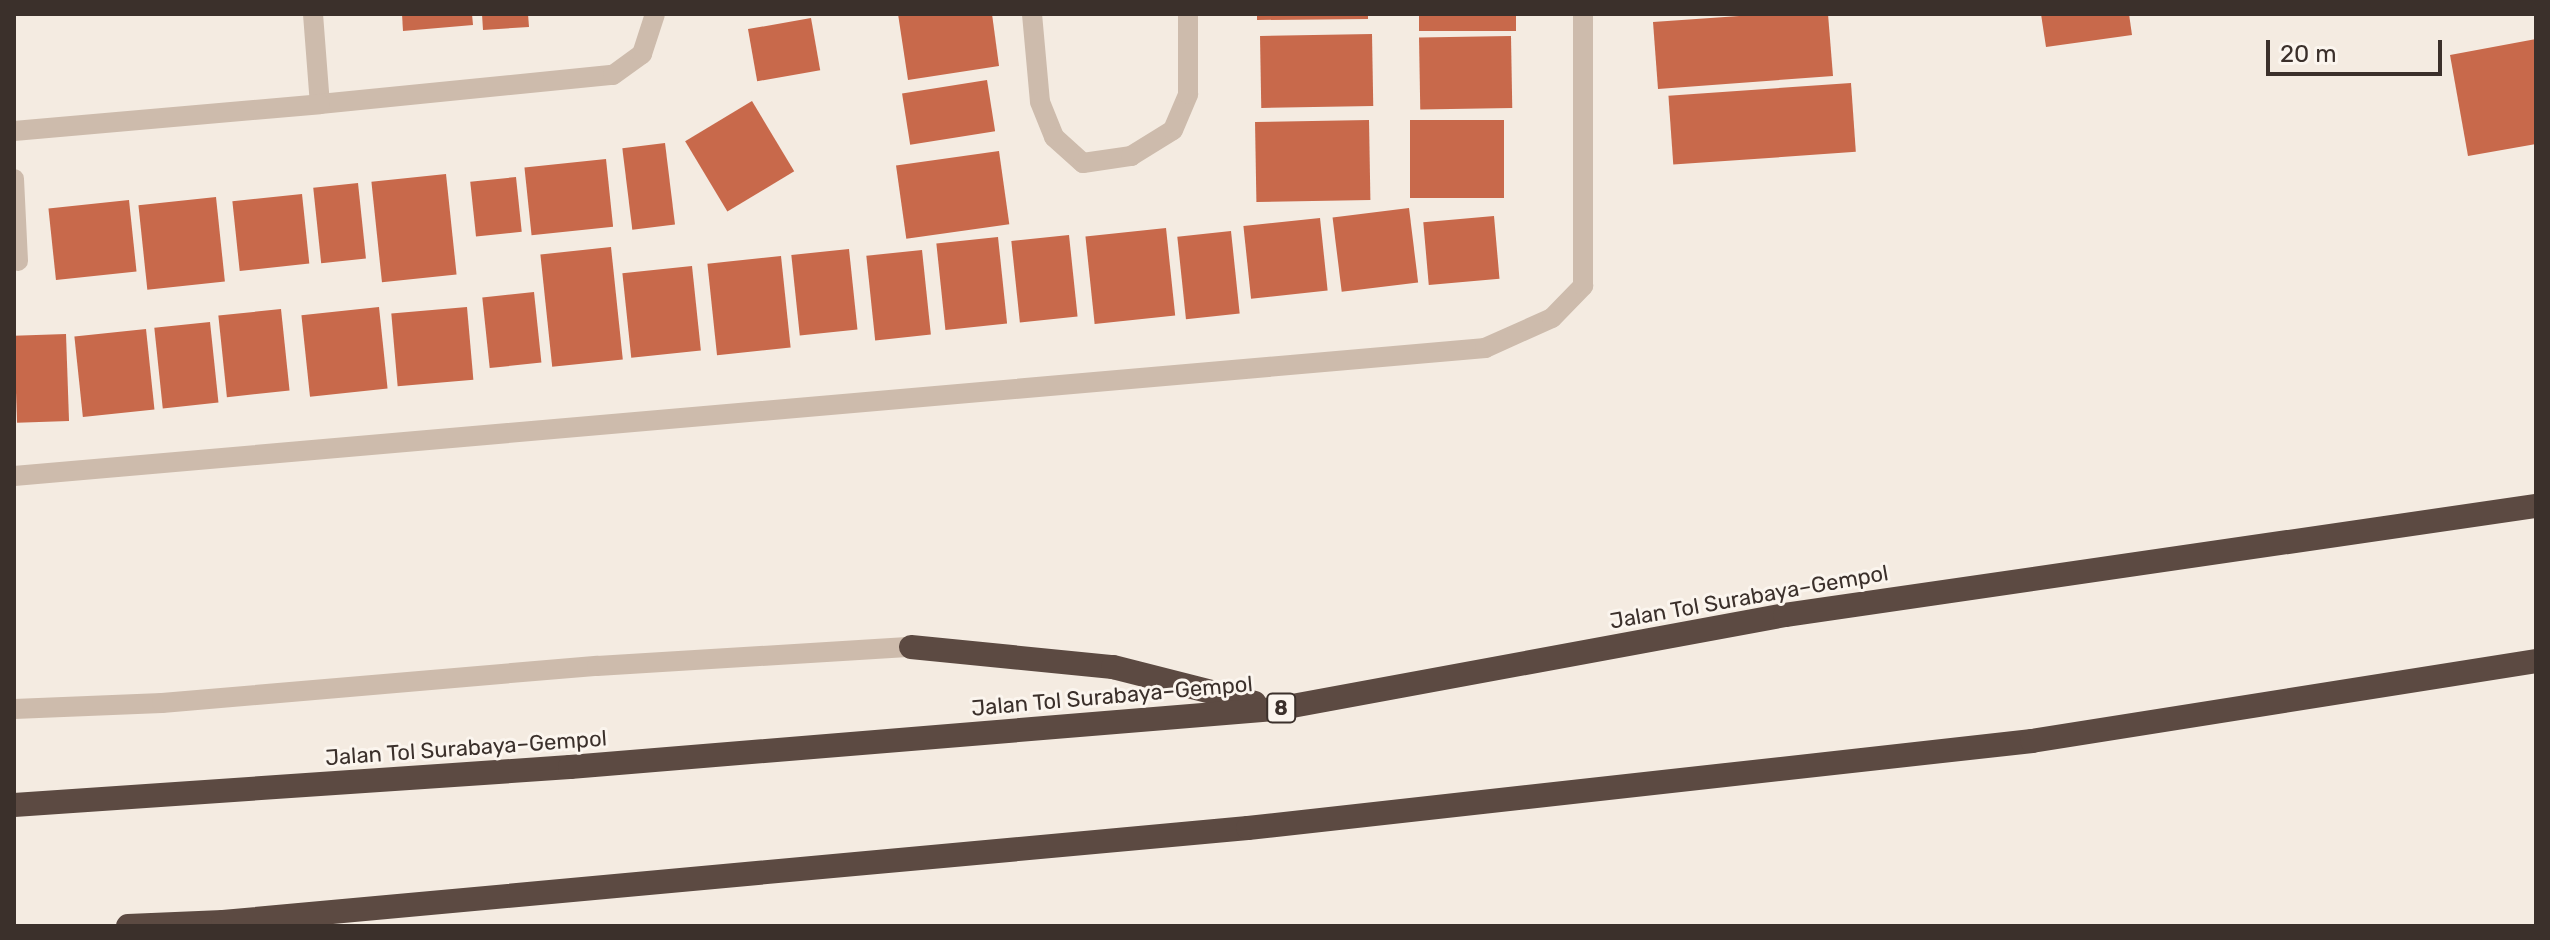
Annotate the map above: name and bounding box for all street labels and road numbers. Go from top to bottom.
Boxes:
street label: Jalan Tol Surabaya–Gempol [1607,559,1891,635]
street label: Jalan Tol Surabaya–Gempol [970,671,1254,721]
road number: 8 [1265,692,1297,724]
street label: Jalan Tol Surabaya–Gempol [324,725,608,771]

